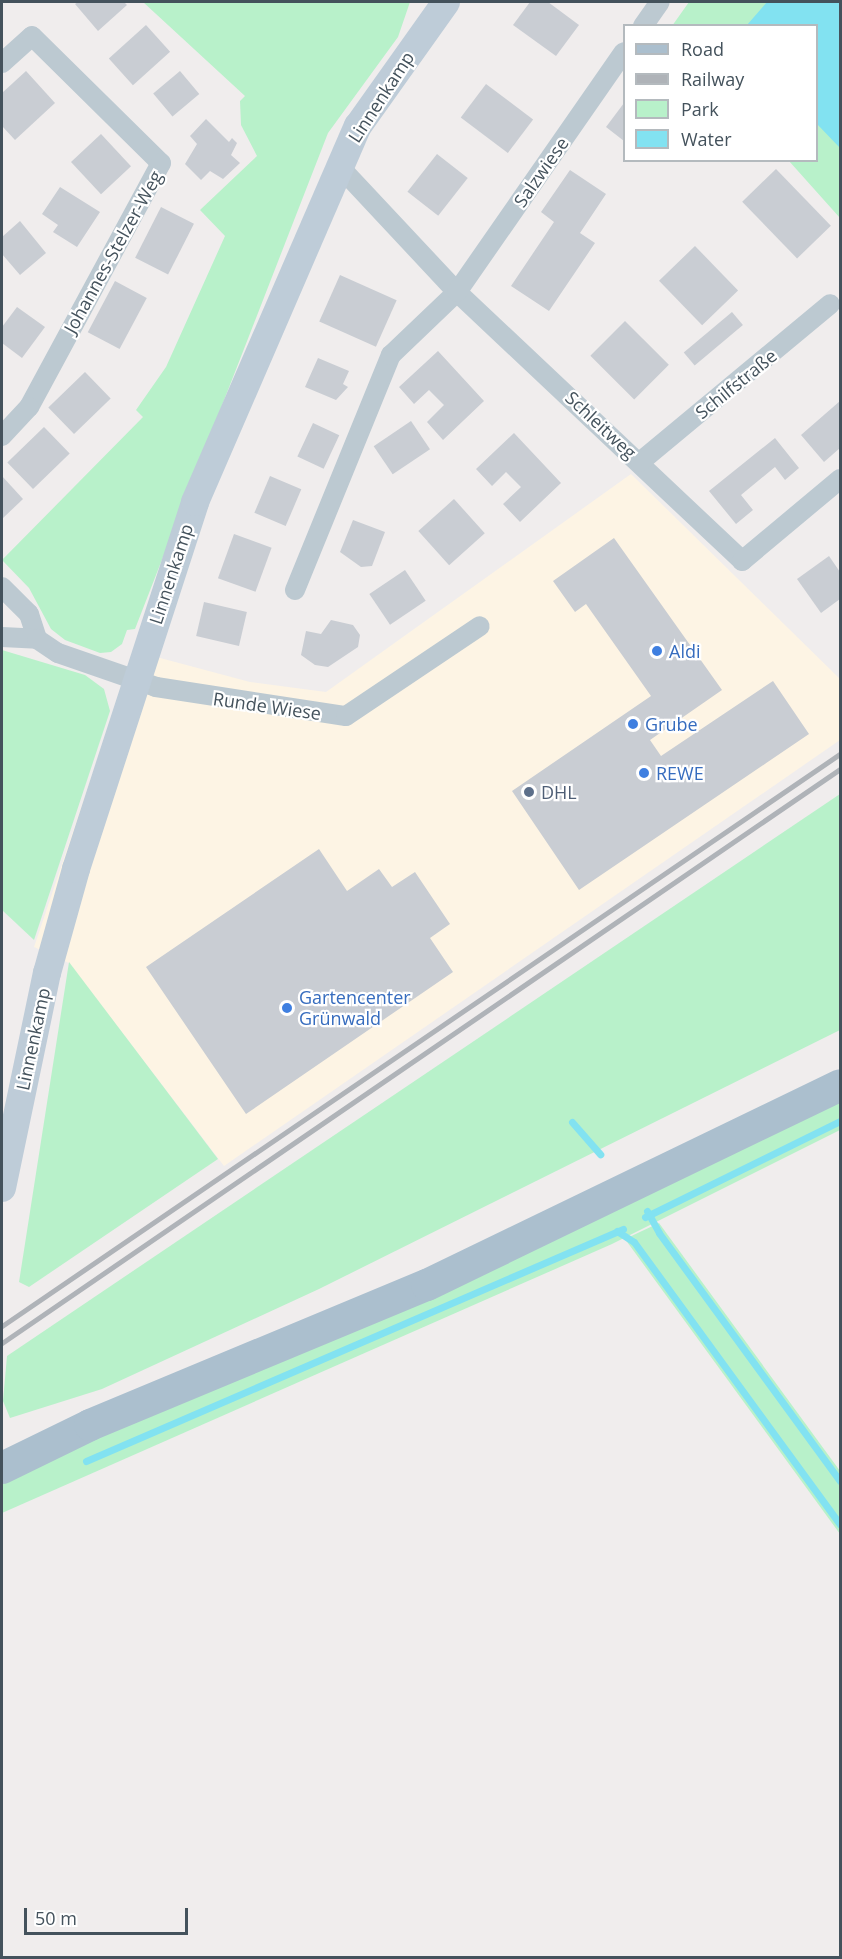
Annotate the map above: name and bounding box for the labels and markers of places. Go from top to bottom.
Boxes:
place label: Aldi [669,640,700,662]
marker: Aldi [650,644,664,658]
place label: Grube [645,713,698,735]
marker: Grube [626,717,640,731]
place label: REWE [656,762,704,784]
marker: REWE [637,766,651,780]
place label: DHL [541,781,577,803]
marker: DHL [522,785,536,799]
place label: Gartencenter Grünwald [299,987,411,1030]
marker: Gartencenter Grünwald [280,1001,294,1015]

